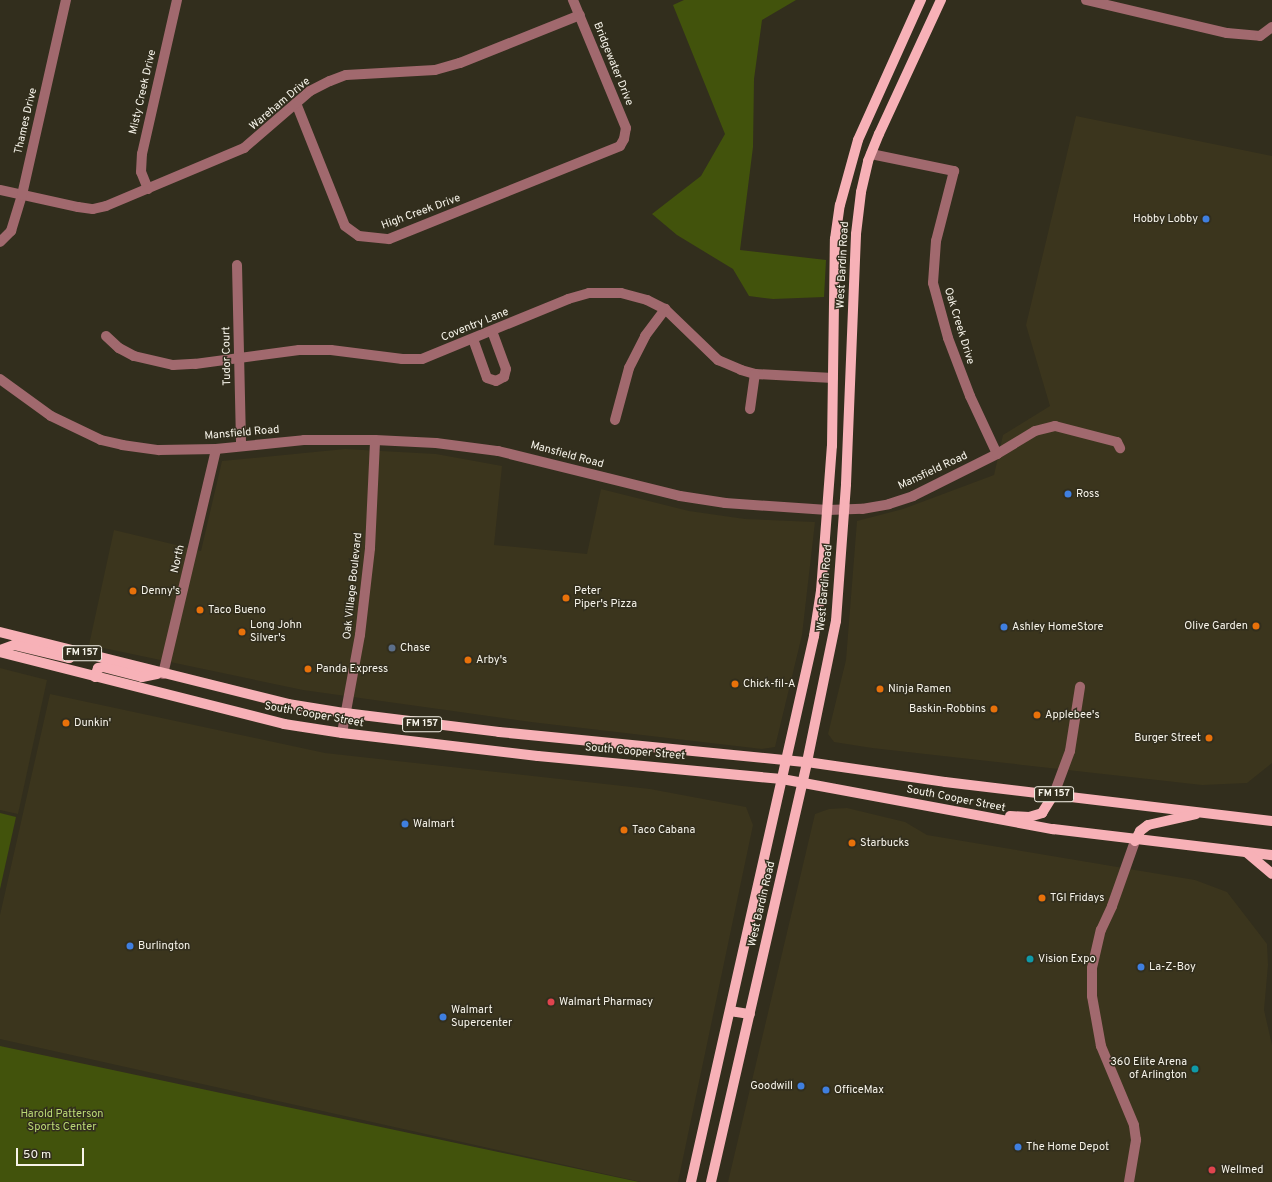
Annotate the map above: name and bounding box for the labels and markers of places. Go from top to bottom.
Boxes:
place label: Hobby Lobby [1133,212,1198,226]
marker: Hobby Lobby [1201,214,1211,224]
place label: Ross [1076,487,1099,501]
marker: Ross [1063,489,1073,499]
place label: Denny's [141,584,180,598]
place label: Peter Piper's Pizza [574,585,637,611]
marker: Denny's [128,586,138,596]
marker: Peter Piper's Pizza [561,593,571,603]
place label: Taco Bueno [208,603,266,617]
marker: Taco Bueno [195,605,205,615]
place label: Long John Silver's [250,619,302,645]
place label: Olive Garden [1184,619,1248,633]
place label: Ashley HomeStore [1012,620,1103,634]
marker: Olive Garden [1251,621,1261,631]
marker: Ashley HomeStore [999,622,1009,632]
marker: Long John Silver's [237,627,247,637]
place label: Chase [400,641,430,655]
marker: Chase [387,643,397,653]
place label: Arby's [476,653,507,667]
marker: Arby's [463,655,473,665]
place label: Panda Express [316,662,388,676]
marker: Panda Express [303,664,313,674]
place label: Chick-fil-A [743,677,796,691]
marker: Chick-fil-A [730,679,740,689]
place label: Ninja Ramen [888,682,951,696]
marker: Ninja Ramen [875,684,885,694]
place label: Baskin-Robbins [909,702,986,716]
marker: Baskin-Robbins [989,704,999,714]
place label: Applebee's [1045,708,1100,722]
marker: Applebee's [1032,710,1042,720]
place label: Dunkin' [74,716,111,730]
marker: Dunkin' [61,718,71,728]
place label: Burger Street [1134,731,1201,745]
marker: Burger Street [1204,733,1214,743]
place label: Walmart [413,817,455,831]
marker: Walmart [400,819,410,829]
place label: Taco Cabana [632,823,695,837]
marker: Taco Cabana [619,825,629,835]
place label: Starbucks [860,836,909,850]
marker: Starbucks [847,838,857,848]
place label: TGI Fridays [1050,891,1104,905]
marker: TGI Fridays [1037,893,1047,903]
place label: Burlington [138,939,190,953]
marker: Burlington [125,941,135,951]
place label: Vision Expo [1038,952,1096,966]
marker: Vision Expo [1025,954,1035,964]
place label: La-Z-Boy [1149,960,1196,974]
marker: La-Z-Boy [1136,962,1146,972]
place label: Walmart Pharmacy [559,995,653,1009]
marker: Walmart Pharmacy [546,997,556,1007]
place label: Walmart Supercenter [451,1004,512,1030]
marker: Walmart Supercenter [438,1012,448,1022]
place label: 360 Elite Arena of Arlington [1110,1056,1187,1082]
marker: 360 Elite Arena of Arlington [1190,1064,1200,1074]
place label: Goodwill [750,1079,793,1093]
marker: Goodwill [796,1081,806,1091]
place label: OfficeMax [834,1083,884,1097]
marker: OfficeMax [821,1085,831,1095]
place label: The Home Depot [1026,1140,1109,1154]
marker: The Home Depot [1013,1142,1023,1152]
place label: Wellmed [1221,1163,1263,1177]
marker: Wellmed [1206,1164,1218,1176]

